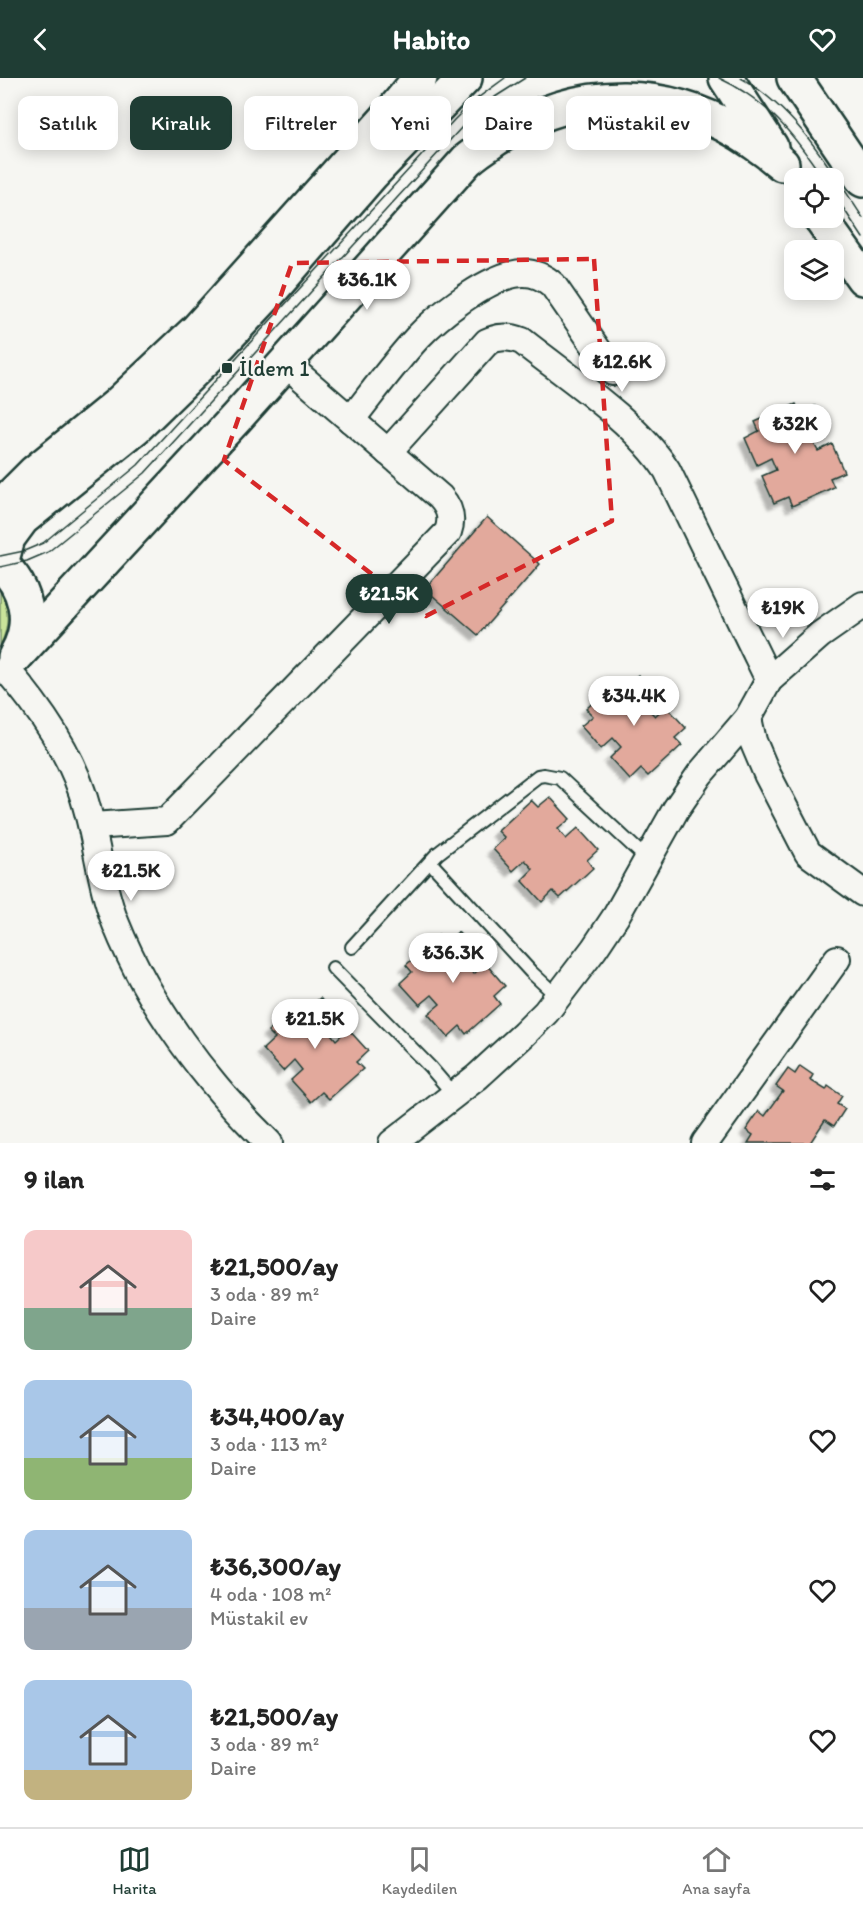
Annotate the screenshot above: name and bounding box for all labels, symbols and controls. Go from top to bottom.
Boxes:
icon: back [24,23,57,56]
text: Habito [393,23,470,56]
icon: heart [806,23,839,56]
chip: Satılık [18,96,118,150]
chip: Kiralık [130,96,232,150]
chip: Filtreler [244,96,358,150]
chip: Yeni [370,96,451,150]
chip: Daire [463,96,554,150]
chip: Müstakil ev [566,96,711,150]
map controls [784,168,844,300]
button: locate [784,168,844,228]
button: layers [784,240,844,300]
pin: ₺36.1K [318,260,416,311]
text: ₺36.1K [337,267,397,291]
pin: ₺12.6K [573,342,671,393]
text: ₺12.6K [593,349,651,373]
place label: İldem 1 [239,355,309,382]
marker: İldem 1 [220,361,234,375]
pin: ₺32K [759,404,831,455]
text: ₺32K [773,411,817,435]
pin: ₺21.5K [340,574,438,625]
text: ₺21.5K [360,581,418,605]
pin: ₺19K [747,588,819,639]
text: ₺19K [761,595,805,619]
pin: ₺34.4K [585,676,683,727]
text: ₺34.4K [602,683,666,707]
pin: ₺21.5K [82,851,180,902]
text: ₺21.5K [102,858,160,882]
pin: ₺36.3K [404,933,502,984]
text: ₺36.3K [423,940,483,964]
pin: ₺21.5K [266,999,364,1050]
text: ₺21.5K [286,1006,344,1030]
text: 9 ilan [24,1163,84,1195]
icon: filters [806,1163,839,1196]
text: ₺21,500/ay [210,1250,338,1282]
icon: home [72,1254,144,1326]
icon: heart [806,1274,839,1307]
text: 3 oda · 89 m² [210,1282,319,1306]
text: Daire [210,1306,256,1330]
text: ₺34,400/ay [210,1400,344,1432]
icon: home [72,1404,144,1476]
icon: heart [806,1424,839,1457]
text: 3 oda · 113 m² [210,1432,327,1456]
text: Daire [210,1456,256,1480]
text: ₺36,300/ay [210,1550,341,1582]
icon: home [72,1554,144,1626]
icon: heart [806,1574,839,1607]
text: 4 oda · 108 m² [210,1582,332,1606]
text: Müstakil ev [210,1606,308,1630]
text: ₺21,500/ay [210,1700,338,1732]
icon: home [72,1704,144,1776]
icon: heart [806,1724,839,1757]
text: 3 oda · 89 m² [210,1732,319,1756]
text: Daire [210,1756,256,1780]
tab: Harita [113,1843,157,1898]
tab: Kaydedilen [382,1843,457,1898]
tab: Ana sayfa [682,1843,750,1898]

